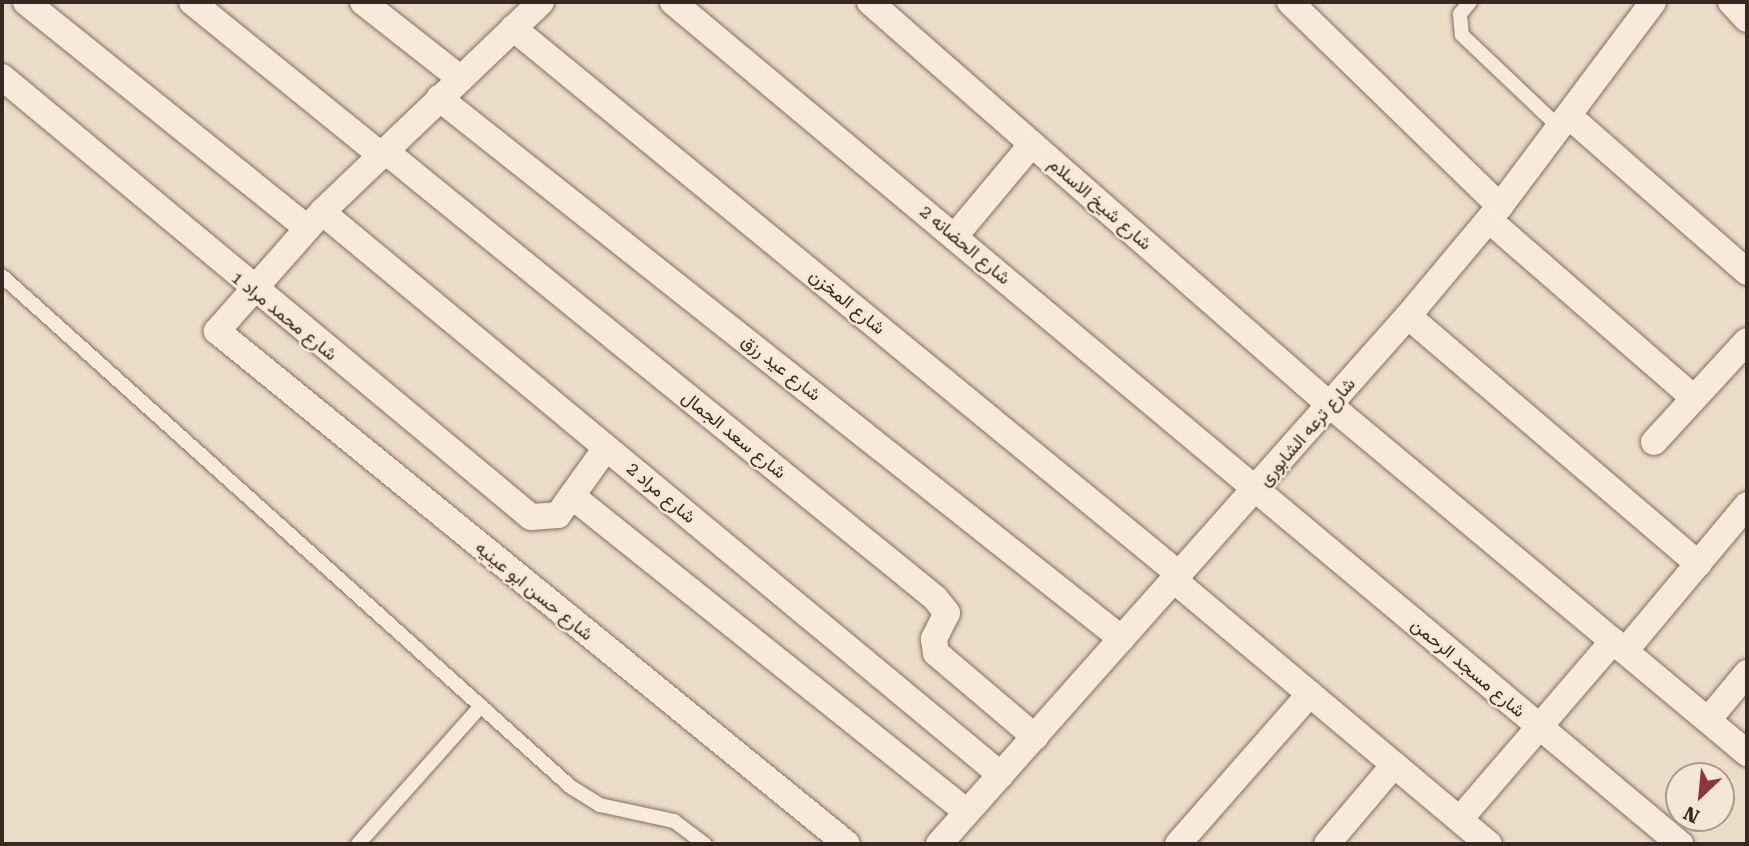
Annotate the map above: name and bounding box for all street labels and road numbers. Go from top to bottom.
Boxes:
street label: شارع شيخ الاسلام [1044,153,1156,255]
street label: شارع الحضانه 2 [915,201,1015,289]
street label: شارع المخزن [805,265,889,339]
street label: شارع محمد مراد 1 [227,267,341,365]
street label: شارع عيد رزق [737,330,825,406]
street label: شارع ترعه الشابورى [1254,373,1360,491]
street label: شارع سعد الجمال [678,386,790,484]
street label: شارع مراد 2 [622,458,700,528]
street label: شارع حسن ابو عينيه [471,537,597,645]
street label: شارع مسجد الرحمن [1407,614,1529,722]

